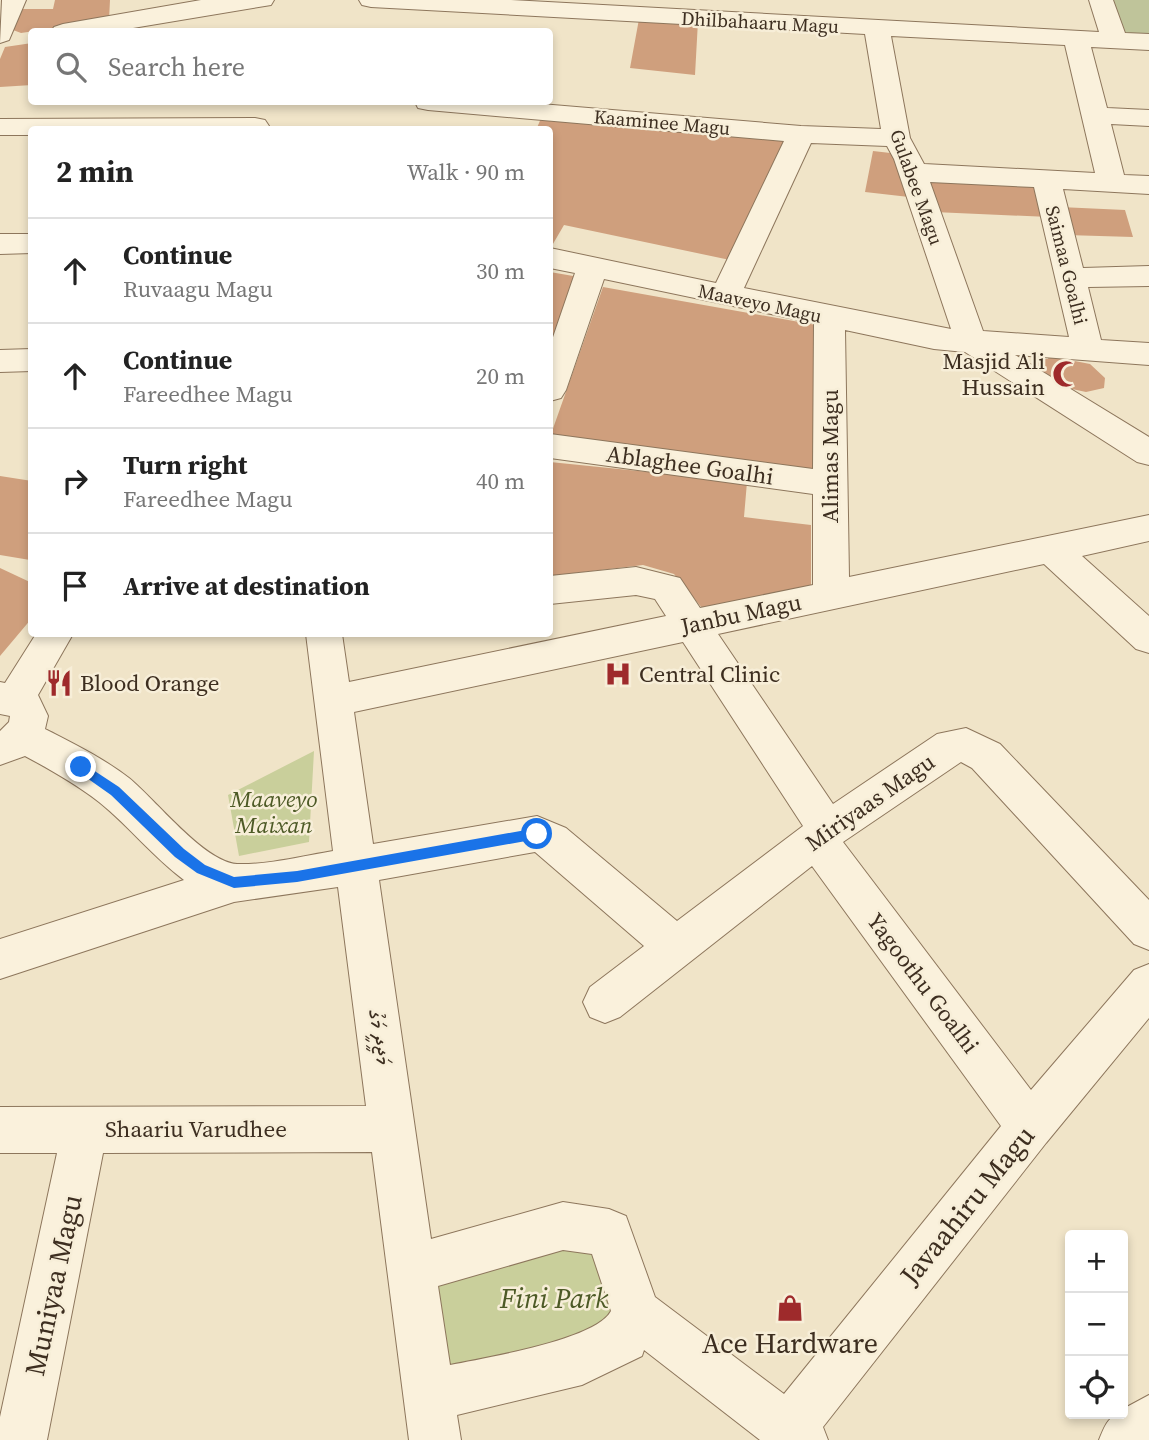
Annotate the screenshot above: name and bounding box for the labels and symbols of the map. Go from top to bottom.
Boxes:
street label: Dhilbahaaru Magu [680,5,840,39]
street label: Kaaminee Magu [593,103,731,141]
street label: Gulabee Magu [884,126,950,248]
street label: Saimaa Goalhi [1040,203,1094,328]
street label: Maaveyo Magu [696,277,824,329]
place label: Masjid Ali Hussain [942,345,1045,403]
mosque icon: Masjid Ali Hussain [1051,359,1081,389]
street label: Alimas Magu [814,389,846,523]
street label: Ablaghee Goalhi [604,437,776,493]
street label: Janbu Magu [677,586,804,643]
place label: Central Clinic [639,658,780,690]
hospital icon: Central Clinic [603,659,633,689]
place label: Blood Orange [80,667,219,699]
restaurant icon: Blood Orange [44,668,74,698]
street label: Miriyaas Magu [799,746,941,858]
route end [65,751,96,782]
park label: Maaveyo Maixan [230,783,317,841]
route start [521,818,552,849]
street label: Yagoothu Goalhi [860,906,987,1060]
street label: މަޖީދީ މަގު [360,1006,400,1068]
street label: Shaariu Varudhee [105,1113,287,1145]
street label: Javaahiru Magu [890,1117,1043,1294]
street label: Muniyaa Magu [15,1191,91,1379]
park label: Fini Park [499,1279,609,1317]
shop icon: Ace Hardware [775,1293,805,1323]
place label: Ace Hardware [702,1324,878,1362]

